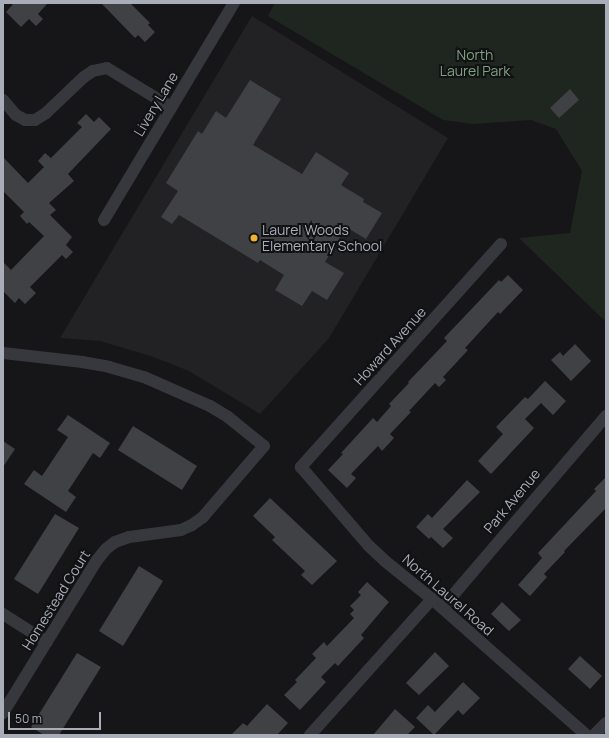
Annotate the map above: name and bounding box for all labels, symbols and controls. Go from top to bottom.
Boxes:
park label: North Laurel Park [440,47,510,80]
street label: Livery Lane [130,69,182,139]
place label: Laurel Woods Elementary School [262,222,382,254]
marker: Laurel Woods Elementary School [249,233,259,243]
street label: Howard Avenue [350,303,430,389]
street label: Park Avenue [480,465,544,537]
street label: Homestead Court [18,547,94,653]
street label: North Laurel Road [399,551,497,639]
scale bar [10,704,103,730]
text: 50 m [15,710,42,727]

